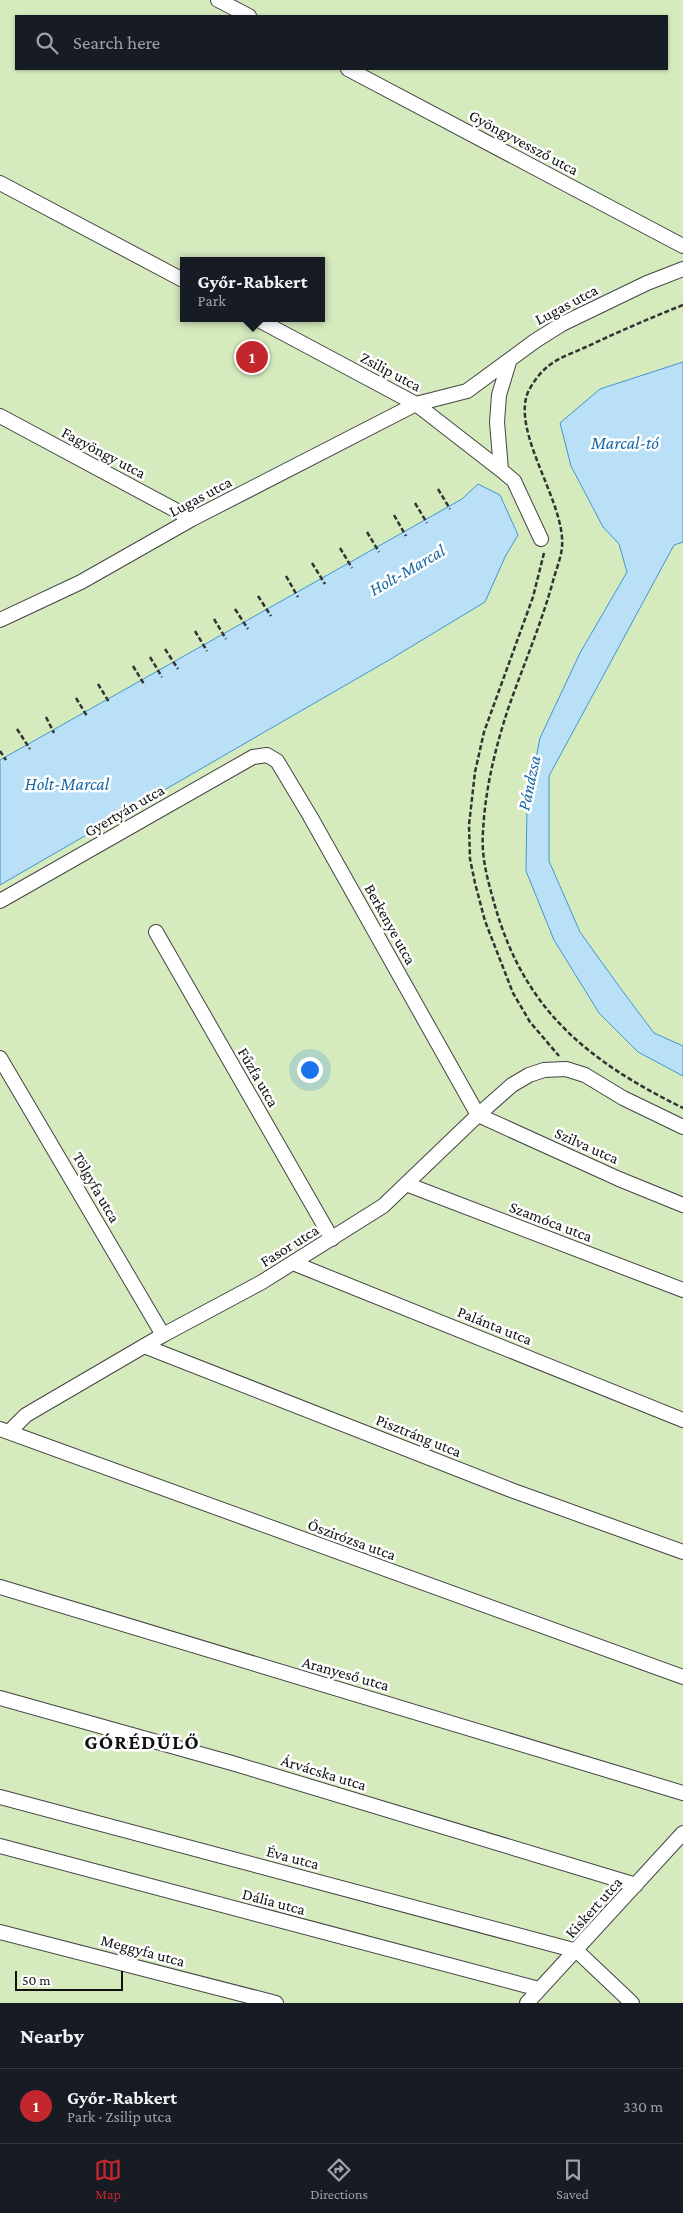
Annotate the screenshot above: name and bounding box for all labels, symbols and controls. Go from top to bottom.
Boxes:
search box [15,15,668,70]
icon: search [33,29,61,57]
text: Search here [73,32,160,53]
street label: Gyöngyvessző utca [466,106,582,180]
popup [180,257,325,322]
text: Győr-Rabkert [198,271,307,292]
street label: Lugas utca [532,281,601,329]
text: Park [198,292,226,309]
pin: 1 [236,338,268,376]
street label: Zsilip utca [357,348,425,396]
street label: Fagyöngy utca [59,423,149,483]
water label: Marcal-tó [590,433,660,453]
street label: Lugas utca [166,473,235,521]
water label: Holt-Marcal [366,540,449,600]
water label: Pándzsa [513,753,545,812]
water label: Holt-Marcal [25,774,110,794]
street label: Gyertyán utca [81,781,168,841]
street label: Berkenye utca [361,881,420,968]
street label: Fűzfa utca [235,1045,283,1110]
your location [297,1057,323,1083]
street label: Szilva utca [552,1124,622,1167]
street label: Tölgyfa utca [69,1149,124,1226]
street label: Szamóca utca [507,1198,595,1245]
street label: Fasor utca [257,1221,322,1270]
street label: Palánta utca [455,1303,535,1348]
street label: Pisztráng utca [373,1411,464,1461]
street label: Őszirózsa utca [305,1516,399,1563]
street label: Aranyeső utca [300,1653,392,1695]
district label: GÓRÉDŰLŐ [84,1730,200,1754]
street label: Árvácska utca [279,1751,369,1794]
street label: Éva utca [265,1842,322,1873]
street label: Kiskert utca [562,1873,625,1941]
street label: Dália utca [240,1885,308,1918]
street label: Meggyfa utca [99,1931,187,1971]
scale bar [15,1968,122,1991]
text: 50 m [22,1972,50,1988]
text: Nearby [20,2024,84,2048]
text: Győr-Rabkert [67,2087,177,2108]
text: 1 [33,2098,39,2115]
text: 330 m [623,2098,663,2115]
text: Park · Zsilip utca [67,2108,172,2125]
tab: Map [94,2156,122,2202]
tab: Directions [310,2156,368,2202]
tab: Saved [556,2156,589,2202]

